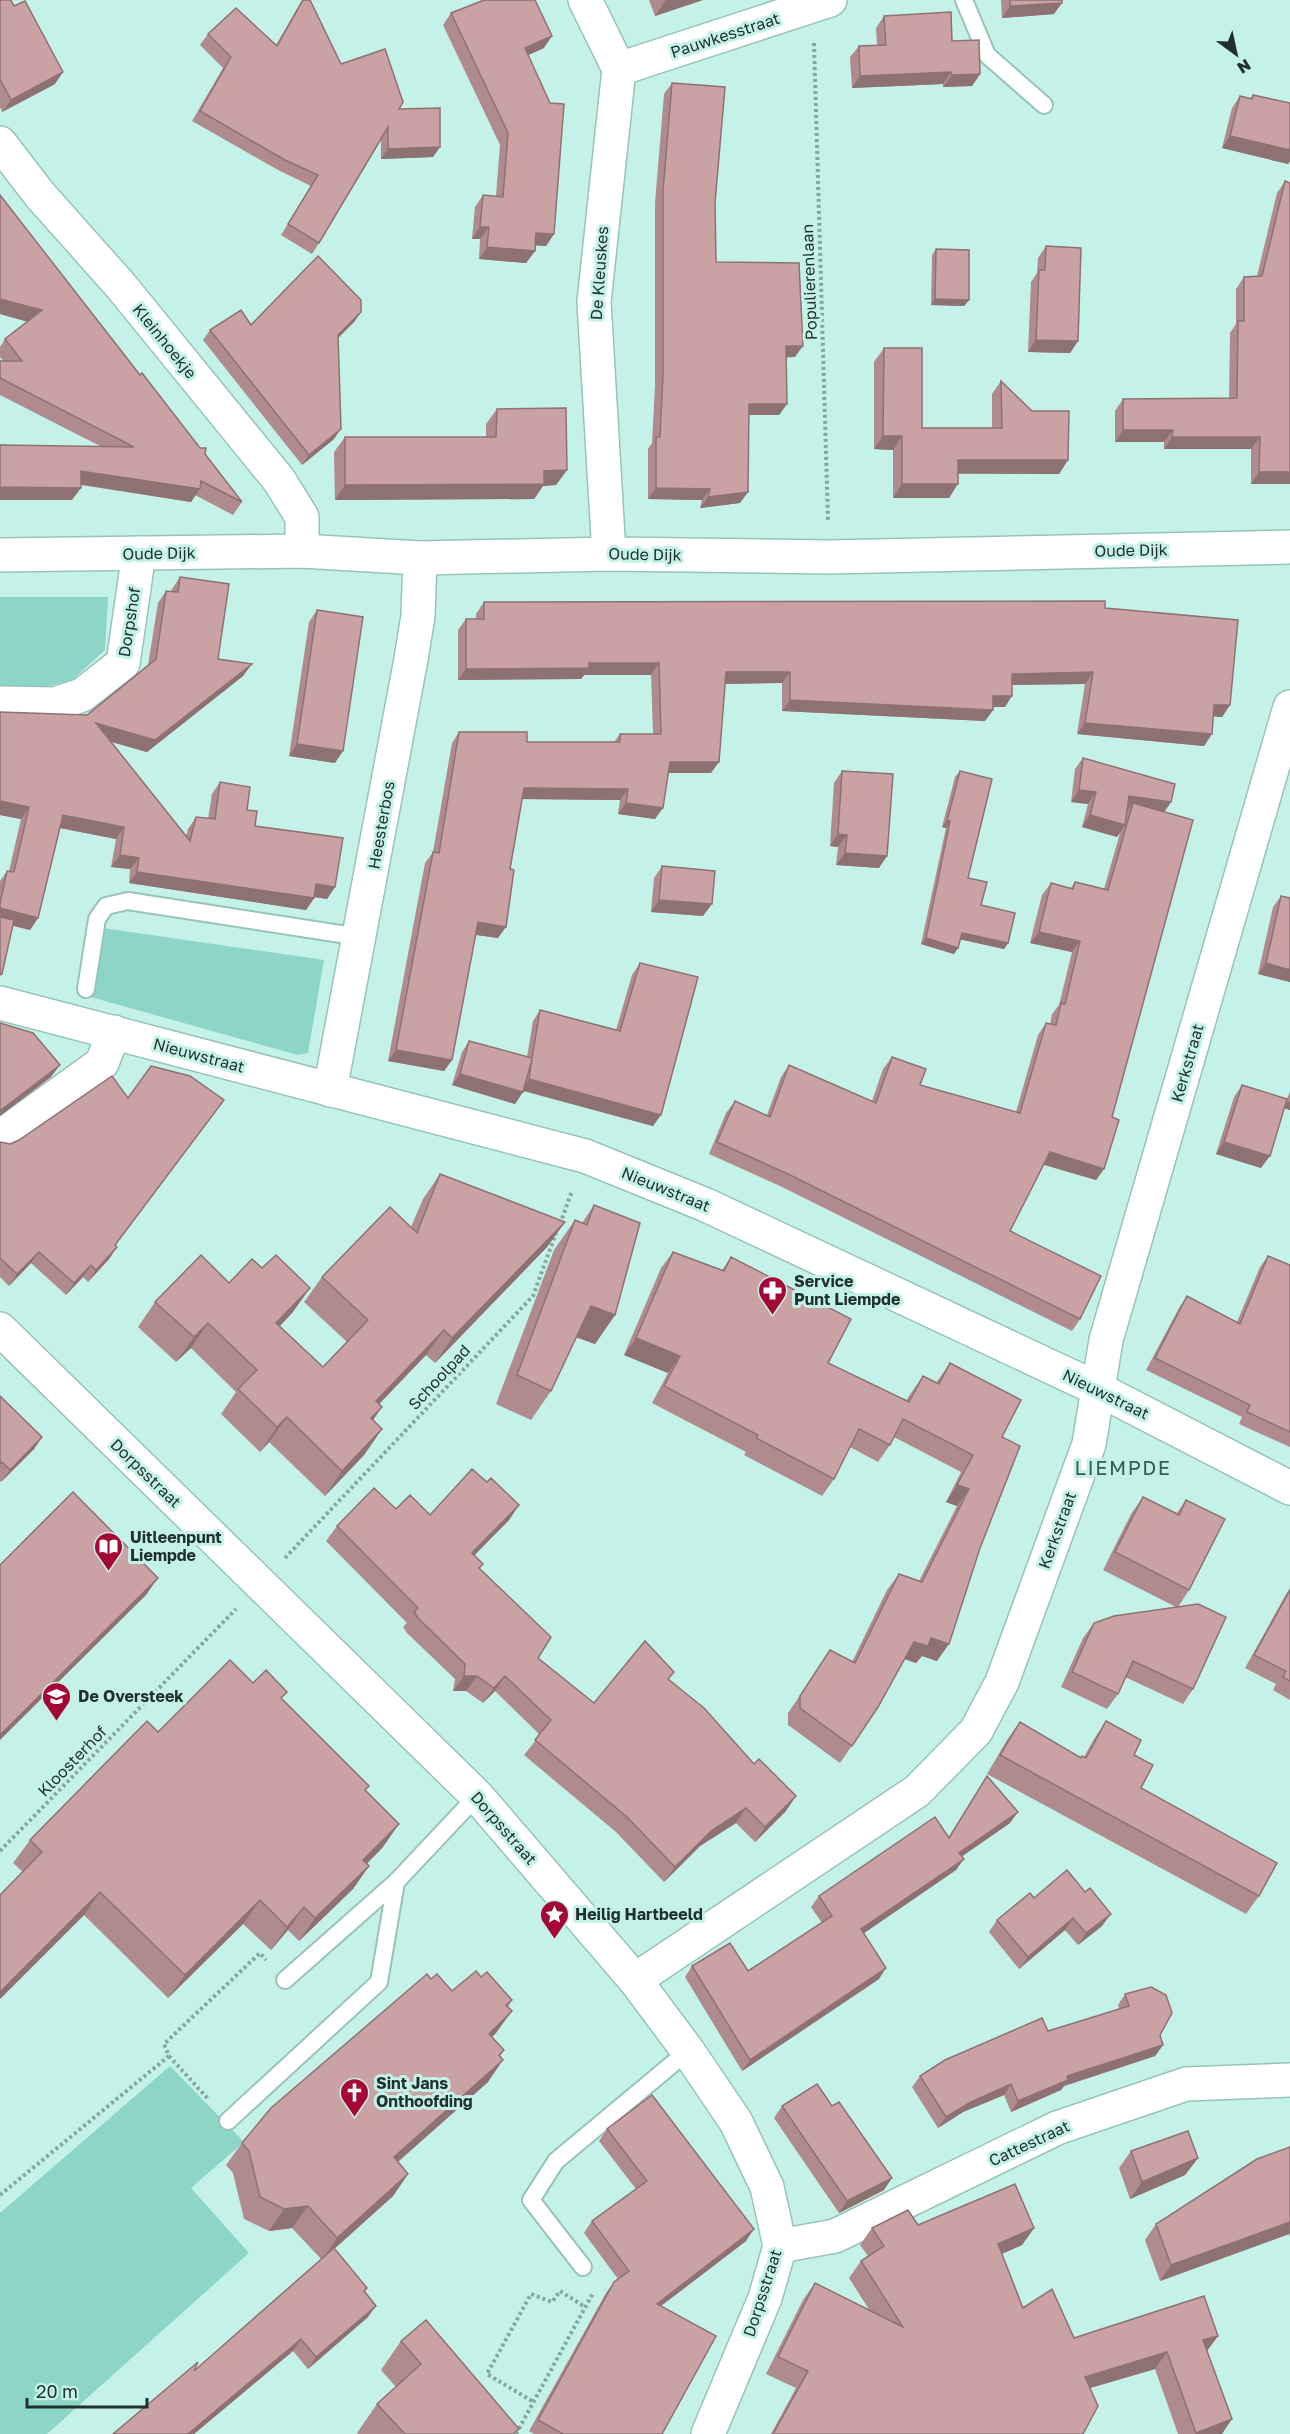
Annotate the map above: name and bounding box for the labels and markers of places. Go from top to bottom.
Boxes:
place label: Service Punt Liempde [794,1271,900,1309]
pharmacy icon: Service Punt Liempde [757,1274,789,1316]
place label: Uitleenpunt Liempde [130,1527,222,1565]
library icon: Uitleenpunt Liempde [93,1530,125,1572]
school or university icon: De Oversteek [41,1680,73,1722]
place label: De Oversteek [78,1686,184,1706]
place icon: Heilig Hartbeeld [538,1898,570,1940]
place label: Heilig Hartbeeld [575,1904,703,1924]
place label: Sint Jans Onthoofding [376,2073,473,2111]
church icon: Sint Jans Onthoofding [339,2076,371,2118]

